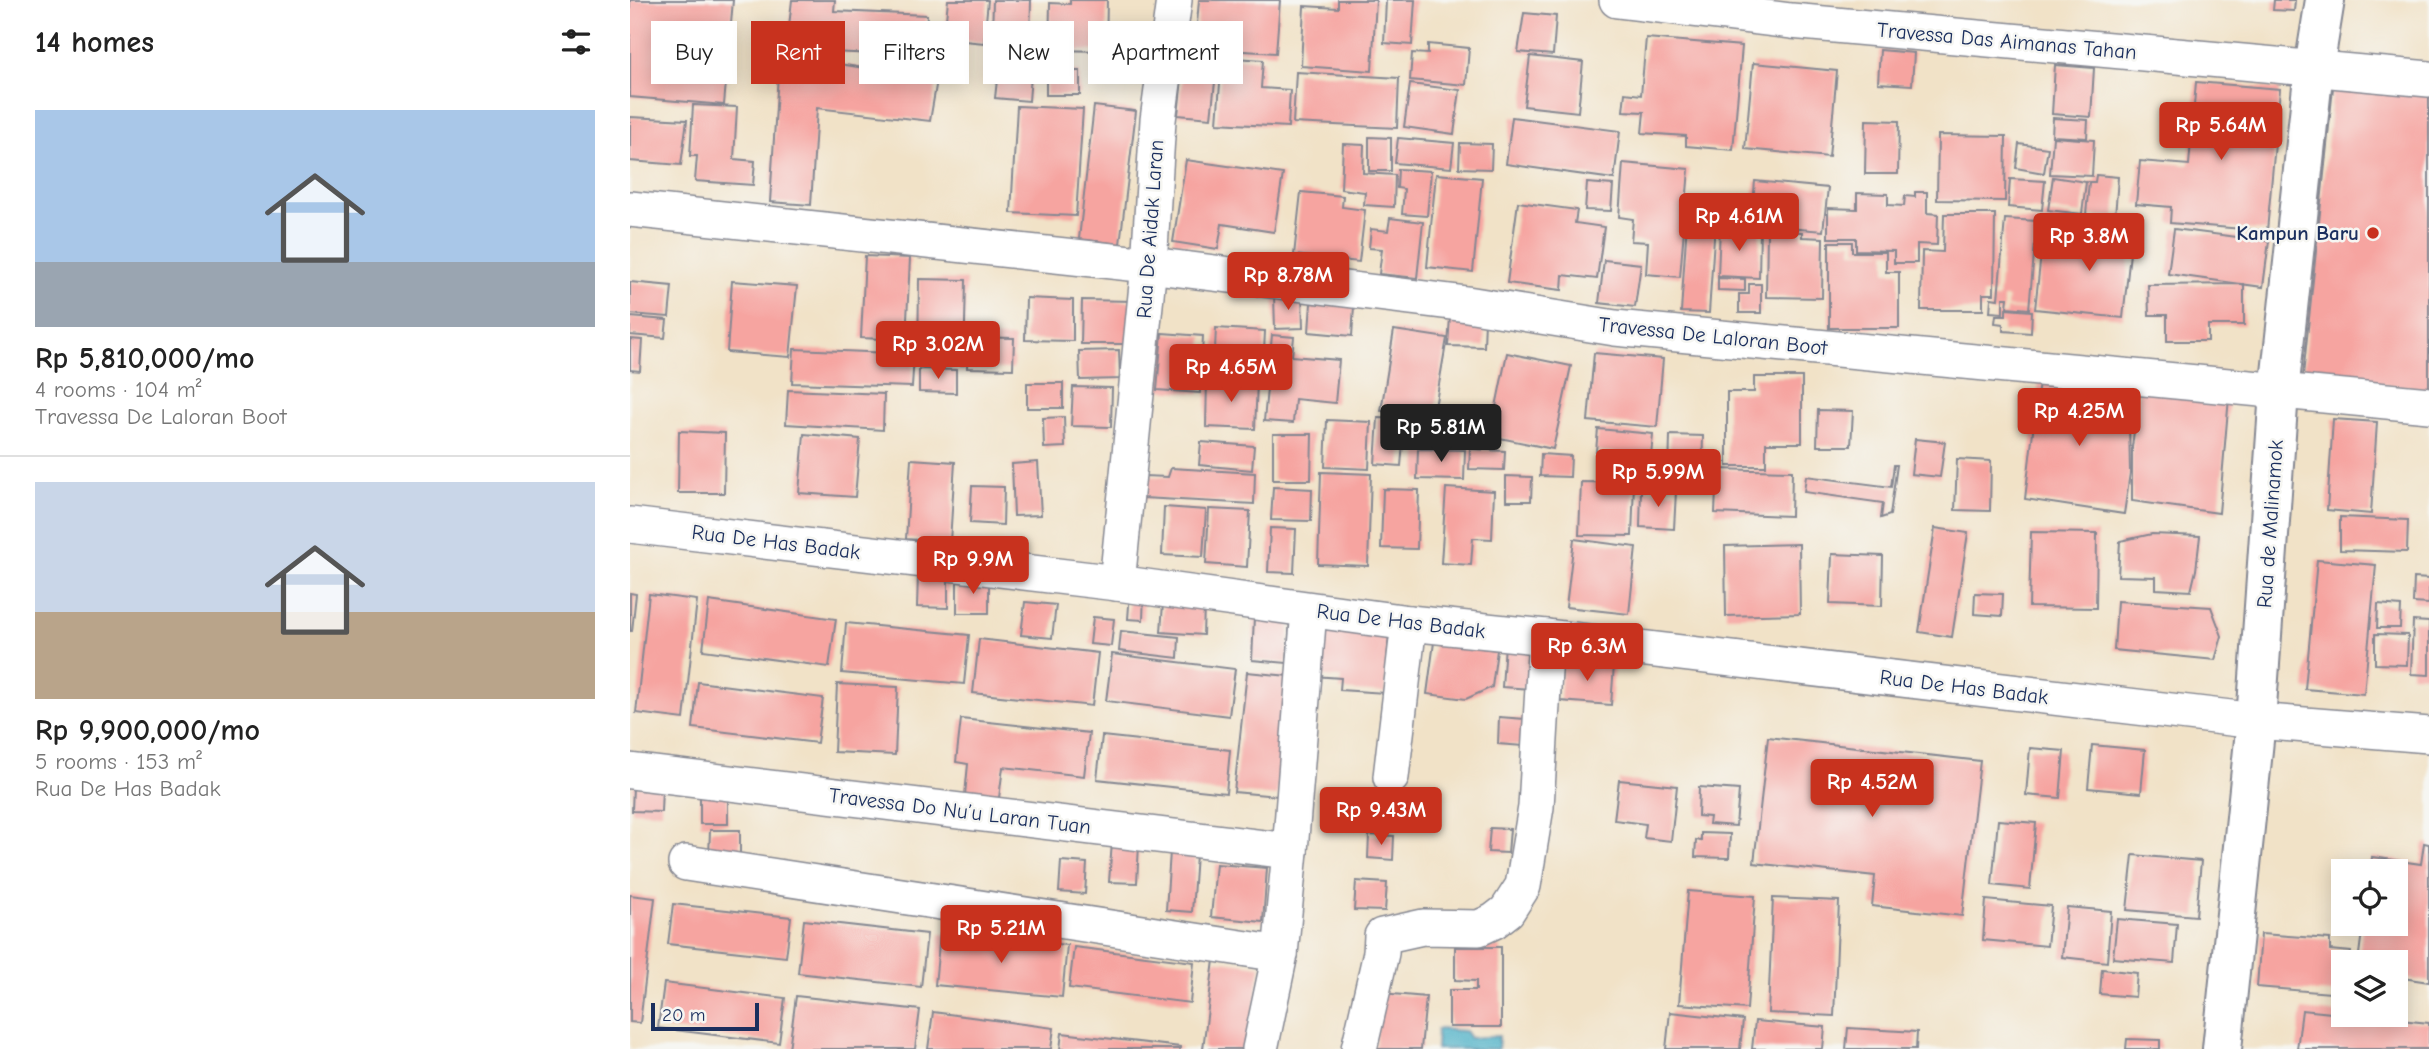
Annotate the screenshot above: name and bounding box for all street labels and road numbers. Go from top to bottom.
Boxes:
street label: Travessa Das Aimanas Tahan [1876,18,2138,64]
street label: Rua De Aidak Laran [1132,139,1168,319]
street label: Travessa De Laloran Boot [1597,312,1829,360]
street label: Rua de Malinamok [2252,439,2288,609]
street label: Rua De Has Badak [690,520,862,564]
street label: Rua De Has Badak [1315,599,1487,643]
street label: Rua De Has Badak [1878,665,2050,709]
street label: Travessa Do Nu’u Laran Tuan [828,783,1092,839]

